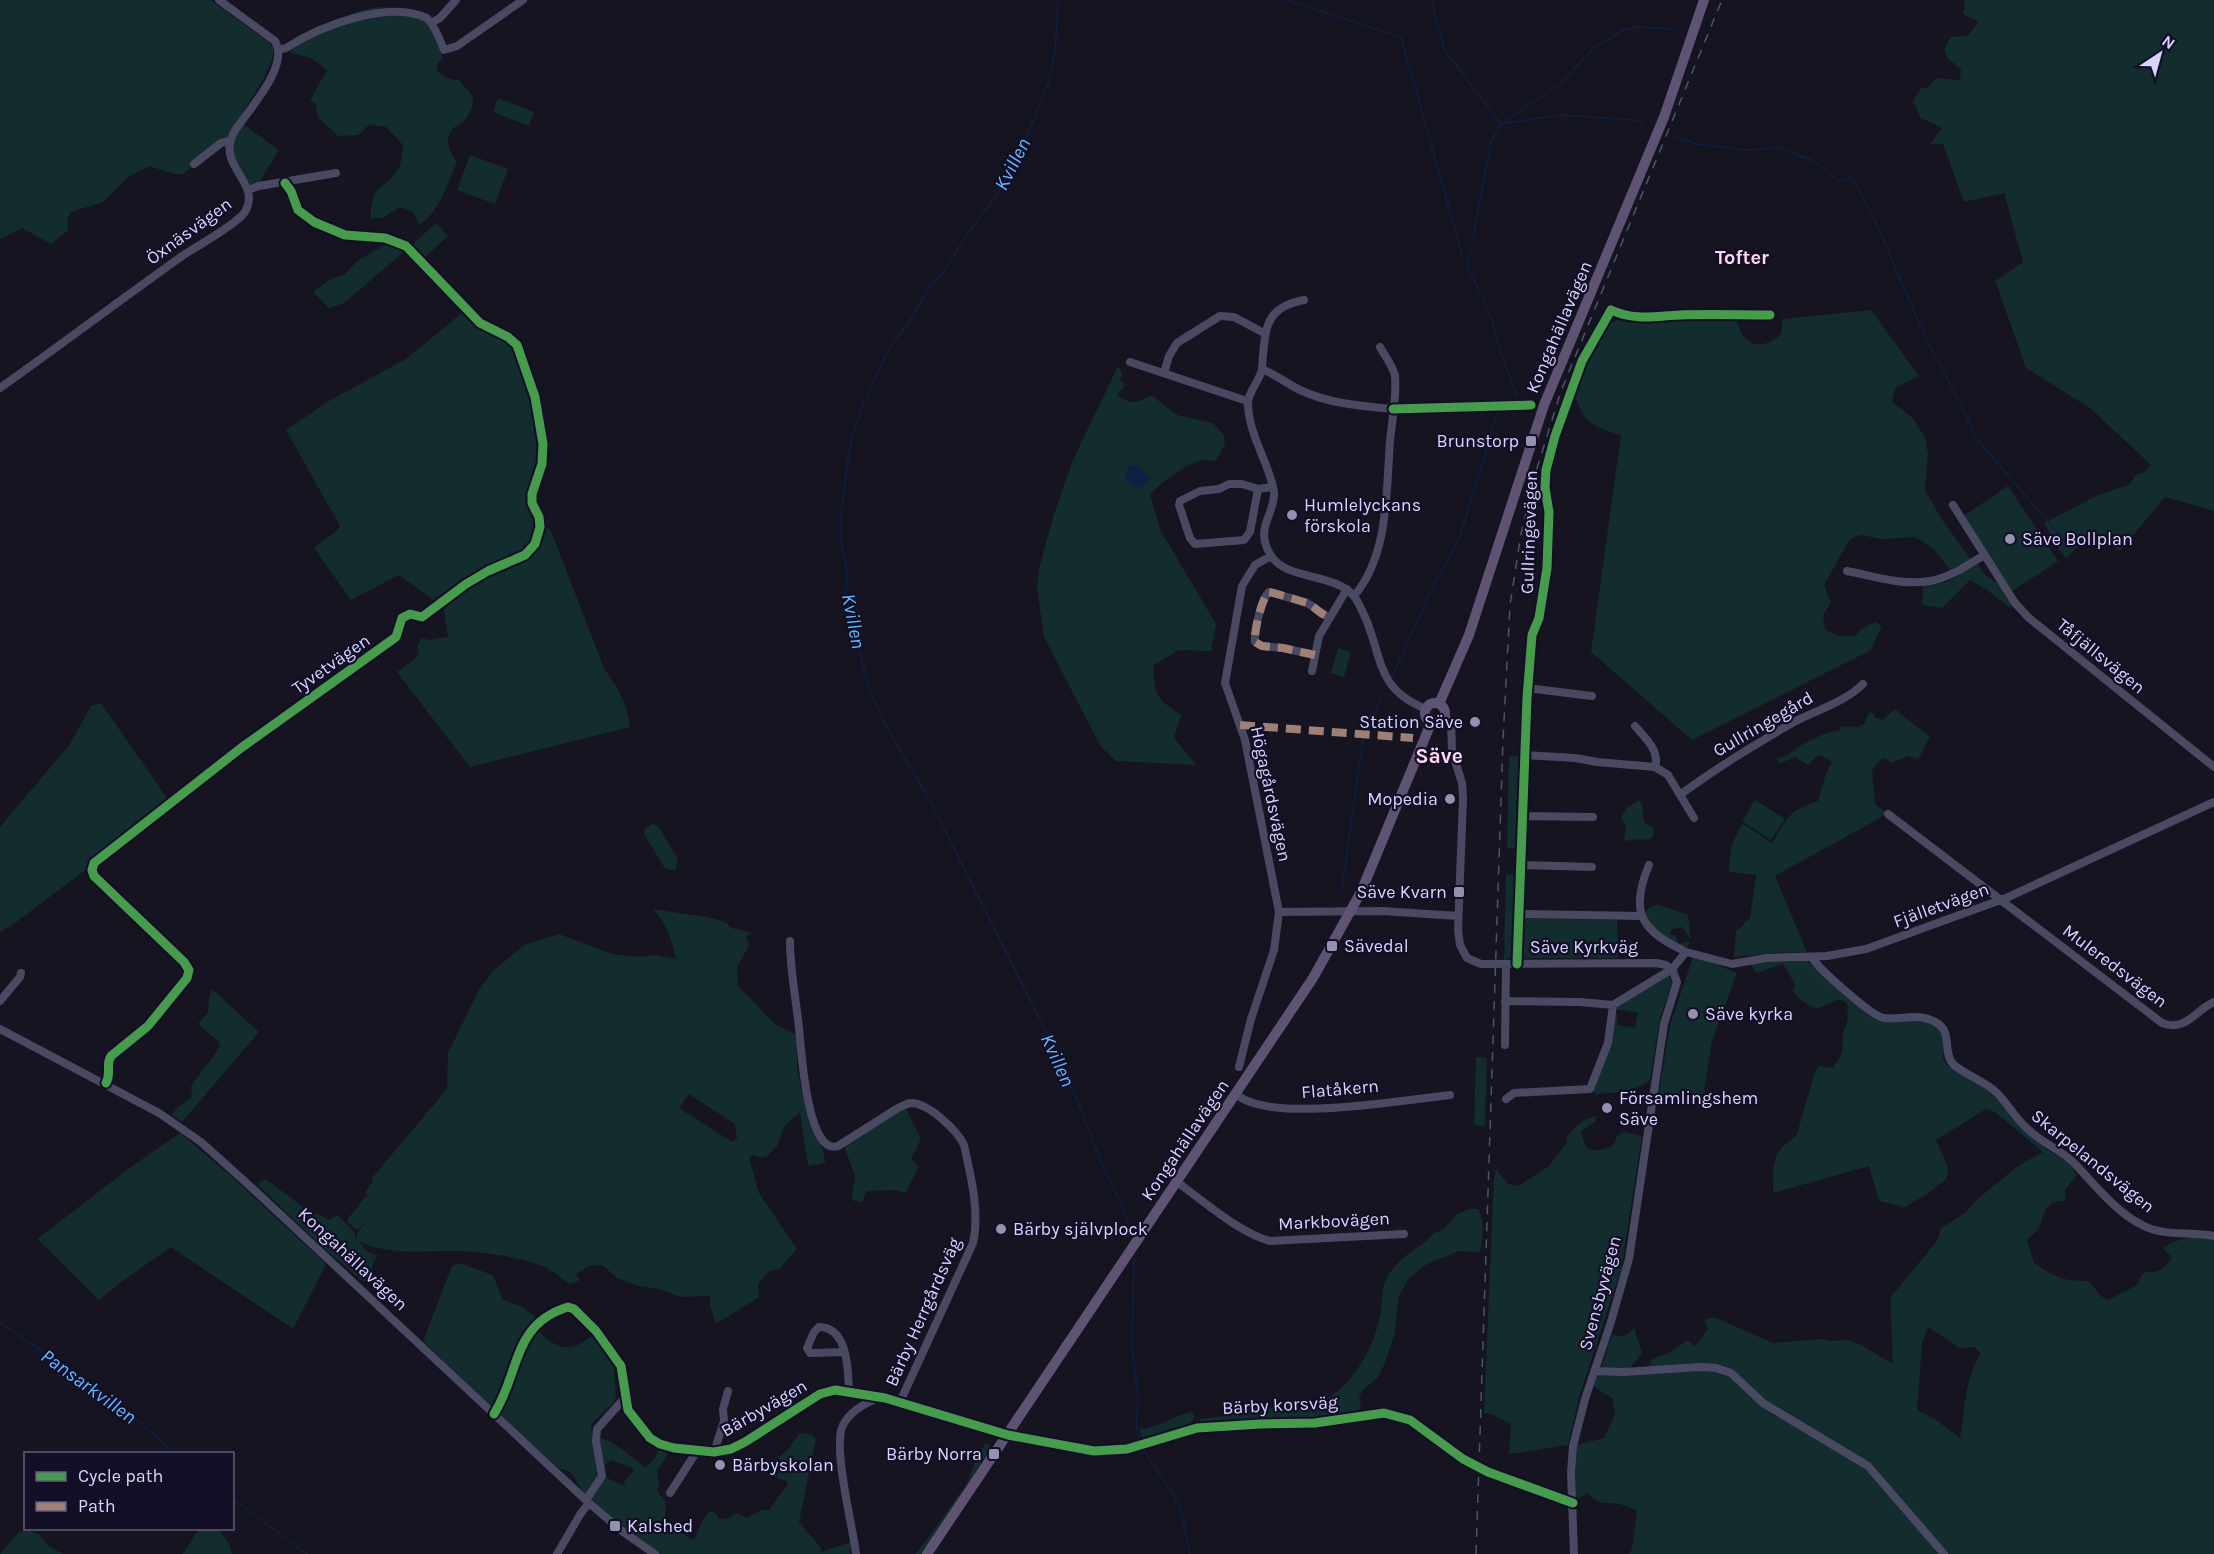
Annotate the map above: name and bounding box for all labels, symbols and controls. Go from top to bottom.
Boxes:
north arrow [2130,24,2190,84]
text: N [2158,31,2179,53]
water label: Kvillen [990,134,1035,194]
street label: Öxnäsvägen [142,193,236,269]
district label: Tofter [1715,246,1769,269]
street label: Kongahällavägen [1521,257,1597,397]
place label: Brunstorp [1436,430,1519,452]
marker: Brunstorp [1524,434,1538,448]
street label: Gullringevägen [1516,470,1542,594]
place label: Humlelyckans förskola [1304,494,1421,537]
marker: Humlelyckans förskola [1285,508,1299,522]
place label: Säve Bollplan [2022,528,2133,550]
marker: Säve Bollplan [2003,532,2017,546]
water label: Kvillen [837,592,870,651]
street label: Tåfjällsvägen [2052,614,2150,698]
street label: Tyvetvägen [288,629,374,699]
street label: Gullringegård [1709,686,1817,762]
place label: Station Säve [1359,711,1463,733]
marker: Station Säve [1468,715,1482,729]
street label: Högagårdsvägen [1246,724,1296,864]
district label: Säve [1415,744,1463,768]
place label: Mopedia [1367,788,1438,810]
marker: Mopedia [1443,792,1457,806]
street label: Fjälletvägen [1890,878,1992,932]
place label: Säve Kvarn [1356,881,1447,903]
marker: Säve Kvarn [1452,885,1466,899]
street label: Muleredsvägen [2058,919,2172,1013]
place label: Sävedal [1344,935,1409,957]
street label: Säve Kyrkväg [1530,936,1638,958]
marker: Sävedal [1325,939,1339,953]
place label: Säve kyrka [1705,1003,1793,1025]
marker: Säve kyrka [1686,1007,1700,1021]
water label: Kvillen [1036,1030,1079,1090]
street label: Kongahällavägen [1136,1075,1234,1205]
street label: Flatåkern [1300,1075,1380,1103]
place label: Församlingshem Säve [1619,1087,1758,1130]
marker: Församlingshem Säve [1600,1101,1614,1115]
street label: Skarpelandsvägen [2027,1105,2159,1217]
street label: Kongahällavägen [294,1203,412,1315]
street label: Markbovägen [1278,1207,1390,1235]
place label: Bärby självplock [1013,1218,1148,1240]
marker: Bärby självplock [994,1222,1008,1236]
street label: Svensbyvägen [1574,1233,1626,1353]
street label: Bärby Herrgårdsväg [880,1234,966,1390]
water label: Pansarkvillen [37,1344,141,1429]
street label: Bärbyvägen [717,1375,811,1441]
street label: Bärby korsväg [1222,1391,1338,1419]
place label: Bärby Norra [886,1443,982,1465]
marker: Bärby Norra [987,1447,1001,1461]
legend [24,1452,234,1530]
place label: Bärbyskolan [732,1454,834,1476]
marker: Bärbyskolan [713,1458,727,1472]
text: Cycle path [78,1465,163,1487]
text: Path [78,1495,116,1517]
place label: Kalshed [627,1515,693,1537]
marker: Kalshed [608,1519,622,1533]

